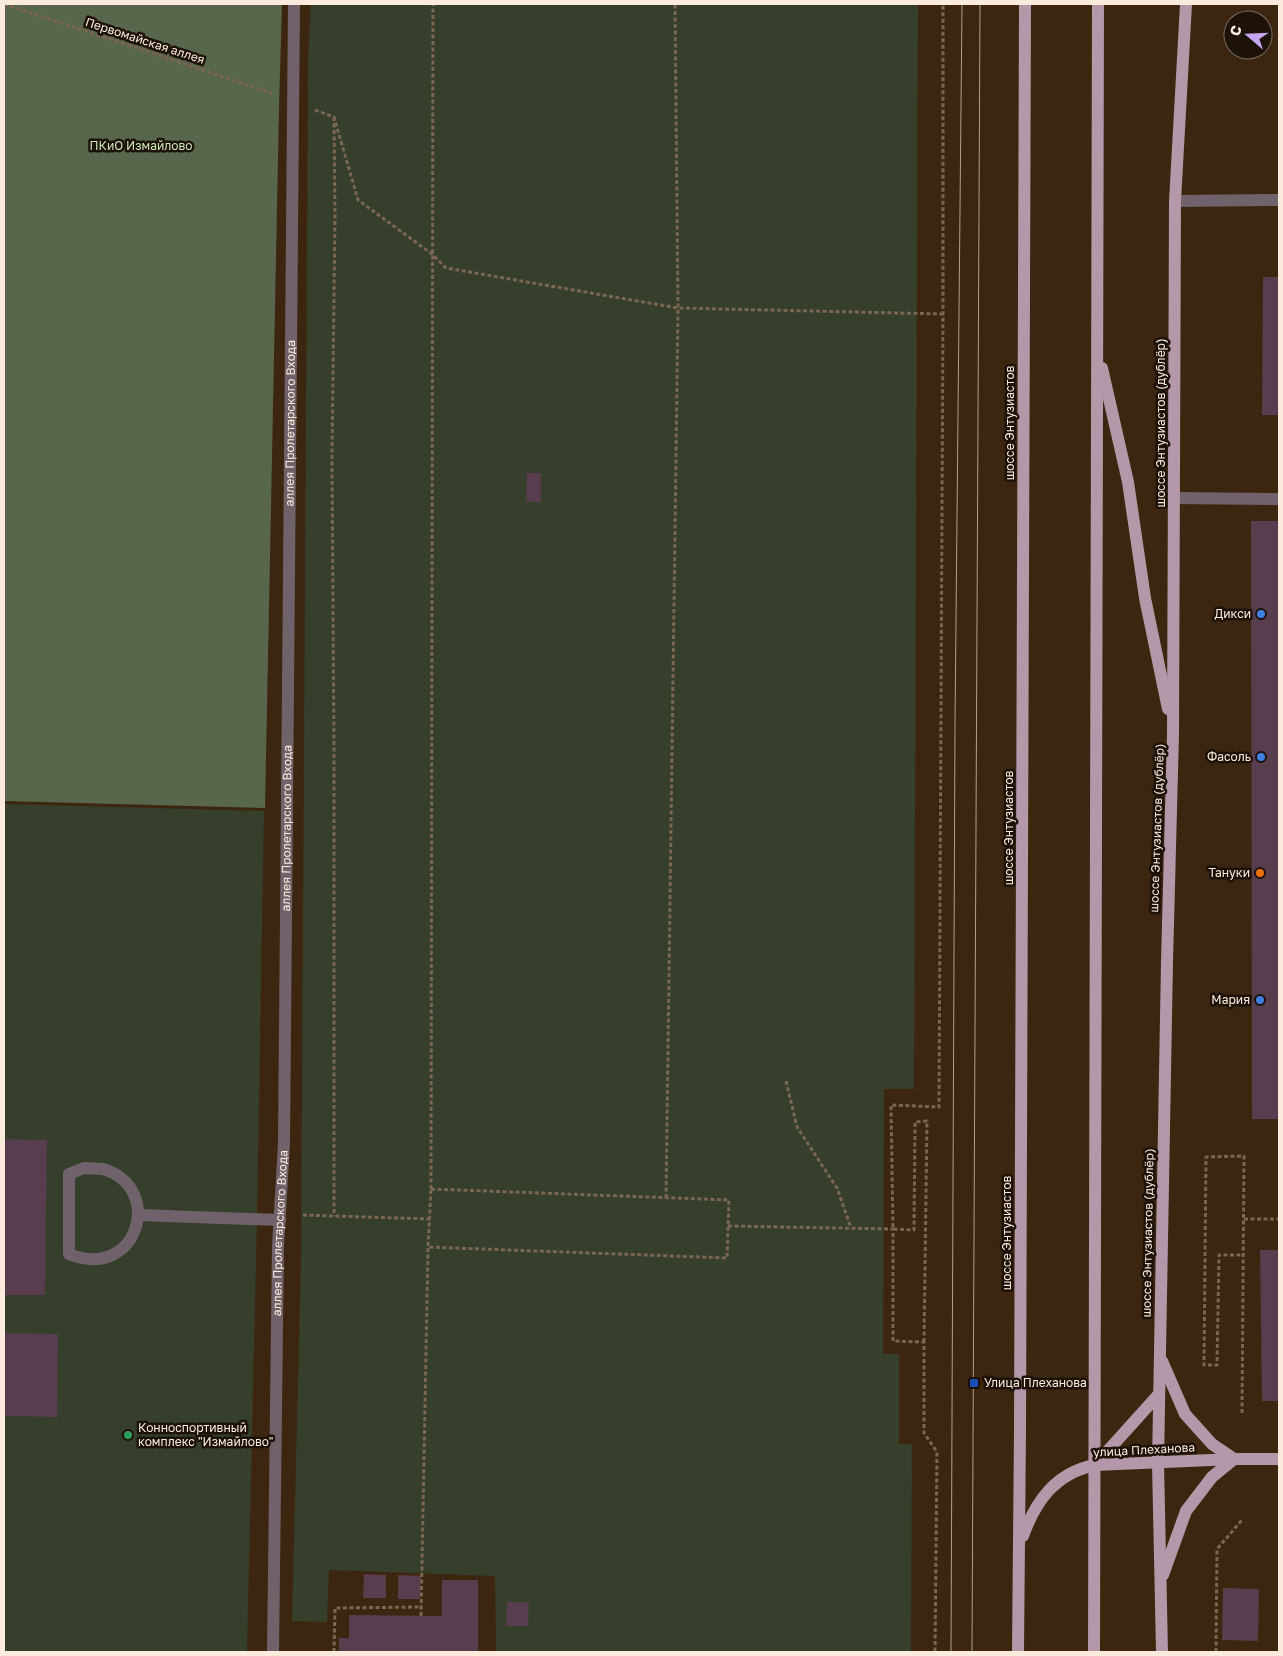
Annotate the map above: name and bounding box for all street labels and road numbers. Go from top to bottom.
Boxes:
street label: Первомайская аллея [84,14,207,67]
street label: шоссе Энтузиастов (дублёр) [1153,338,1168,508]
street label: аллея Пролетарского Входа [282,340,298,507]
street label: шоссе Энтузиастов [1002,365,1017,480]
street label: шоссе Энтузиастов (дублёр) [1146,743,1167,913]
street label: аллея Пролетарского Входа [278,745,294,912]
street label: шоссе Энтузиастов [1001,770,1016,885]
street label: шоссе Энтузиастов (дублёр) [1139,1148,1156,1318]
street label: аллея Пролетарского Входа [269,1149,291,1316]
street label: шоссе Энтузиастов [999,1175,1014,1290]
street label: улица Плеханова [1093,1439,1195,1460]

